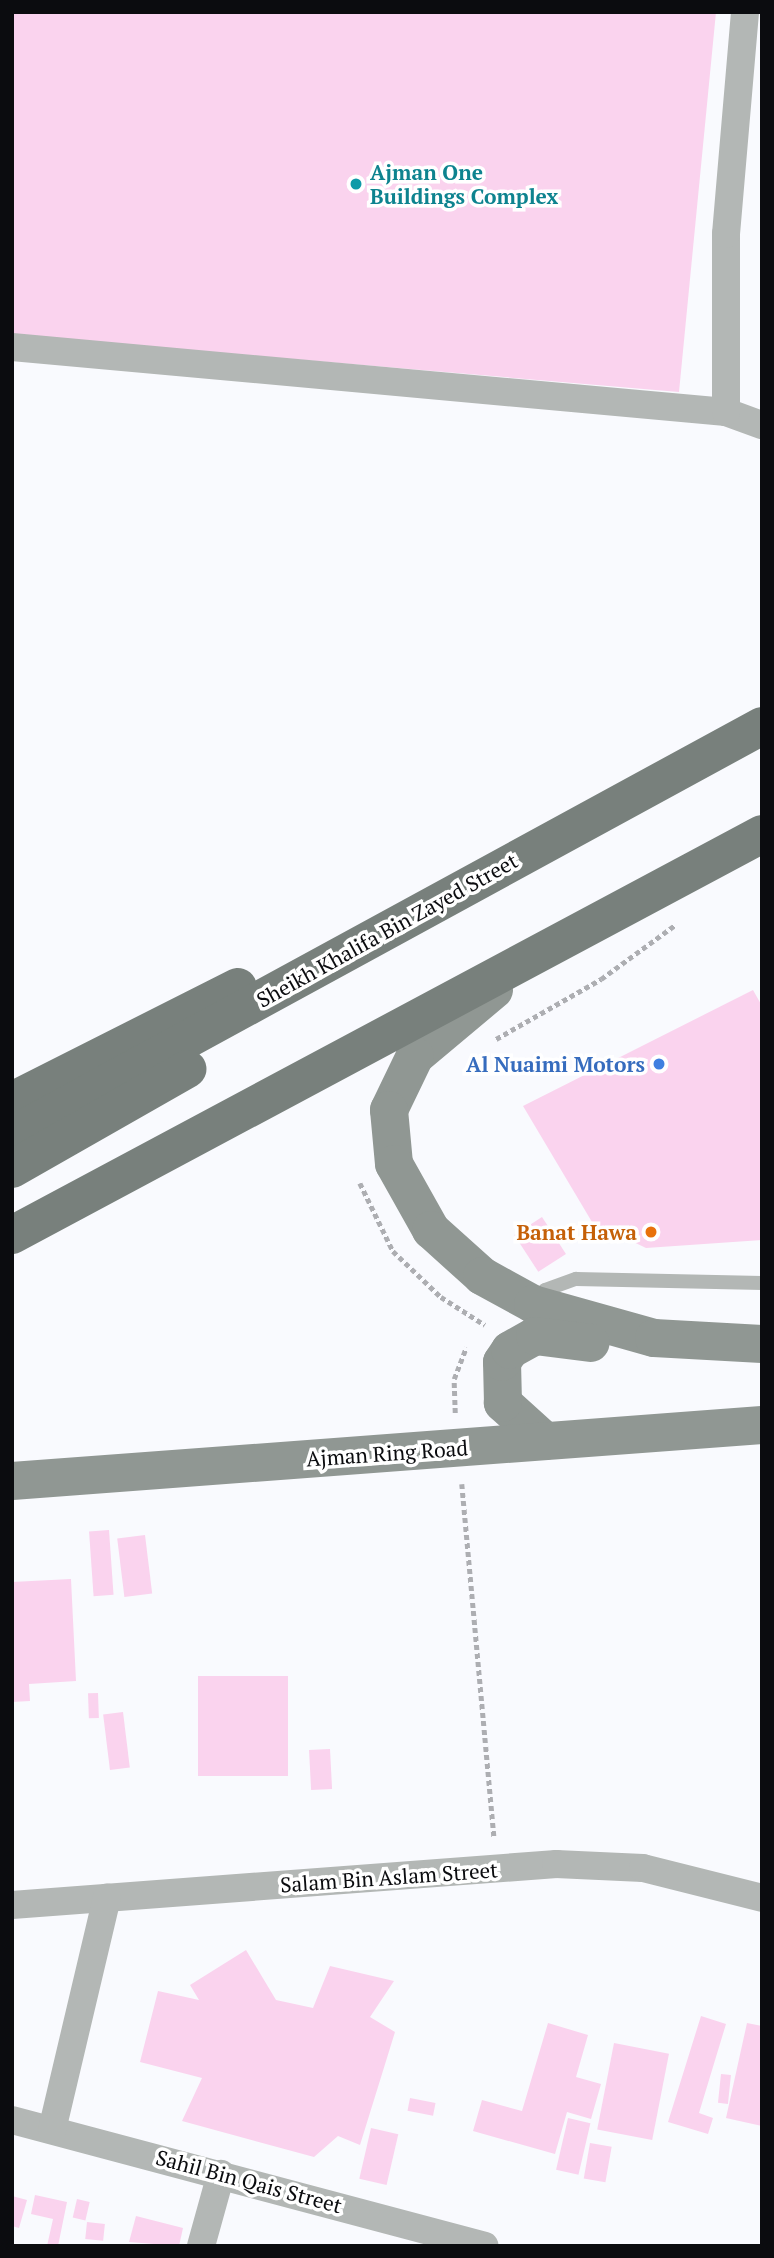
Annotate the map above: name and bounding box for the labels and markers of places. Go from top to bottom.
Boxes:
place label: Ajman One Buildings Complex [370,159,558,209]
marker: Ajman One Buildings Complex [348,176,364,192]
place label: Al Nuaimi Motors [466,1051,645,1077]
marker: Al Nuaimi Motors [651,1056,667,1072]
place label: Banat Hawa [516,1219,637,1245]
marker: Banat Hawa [643,1224,659,1240]

